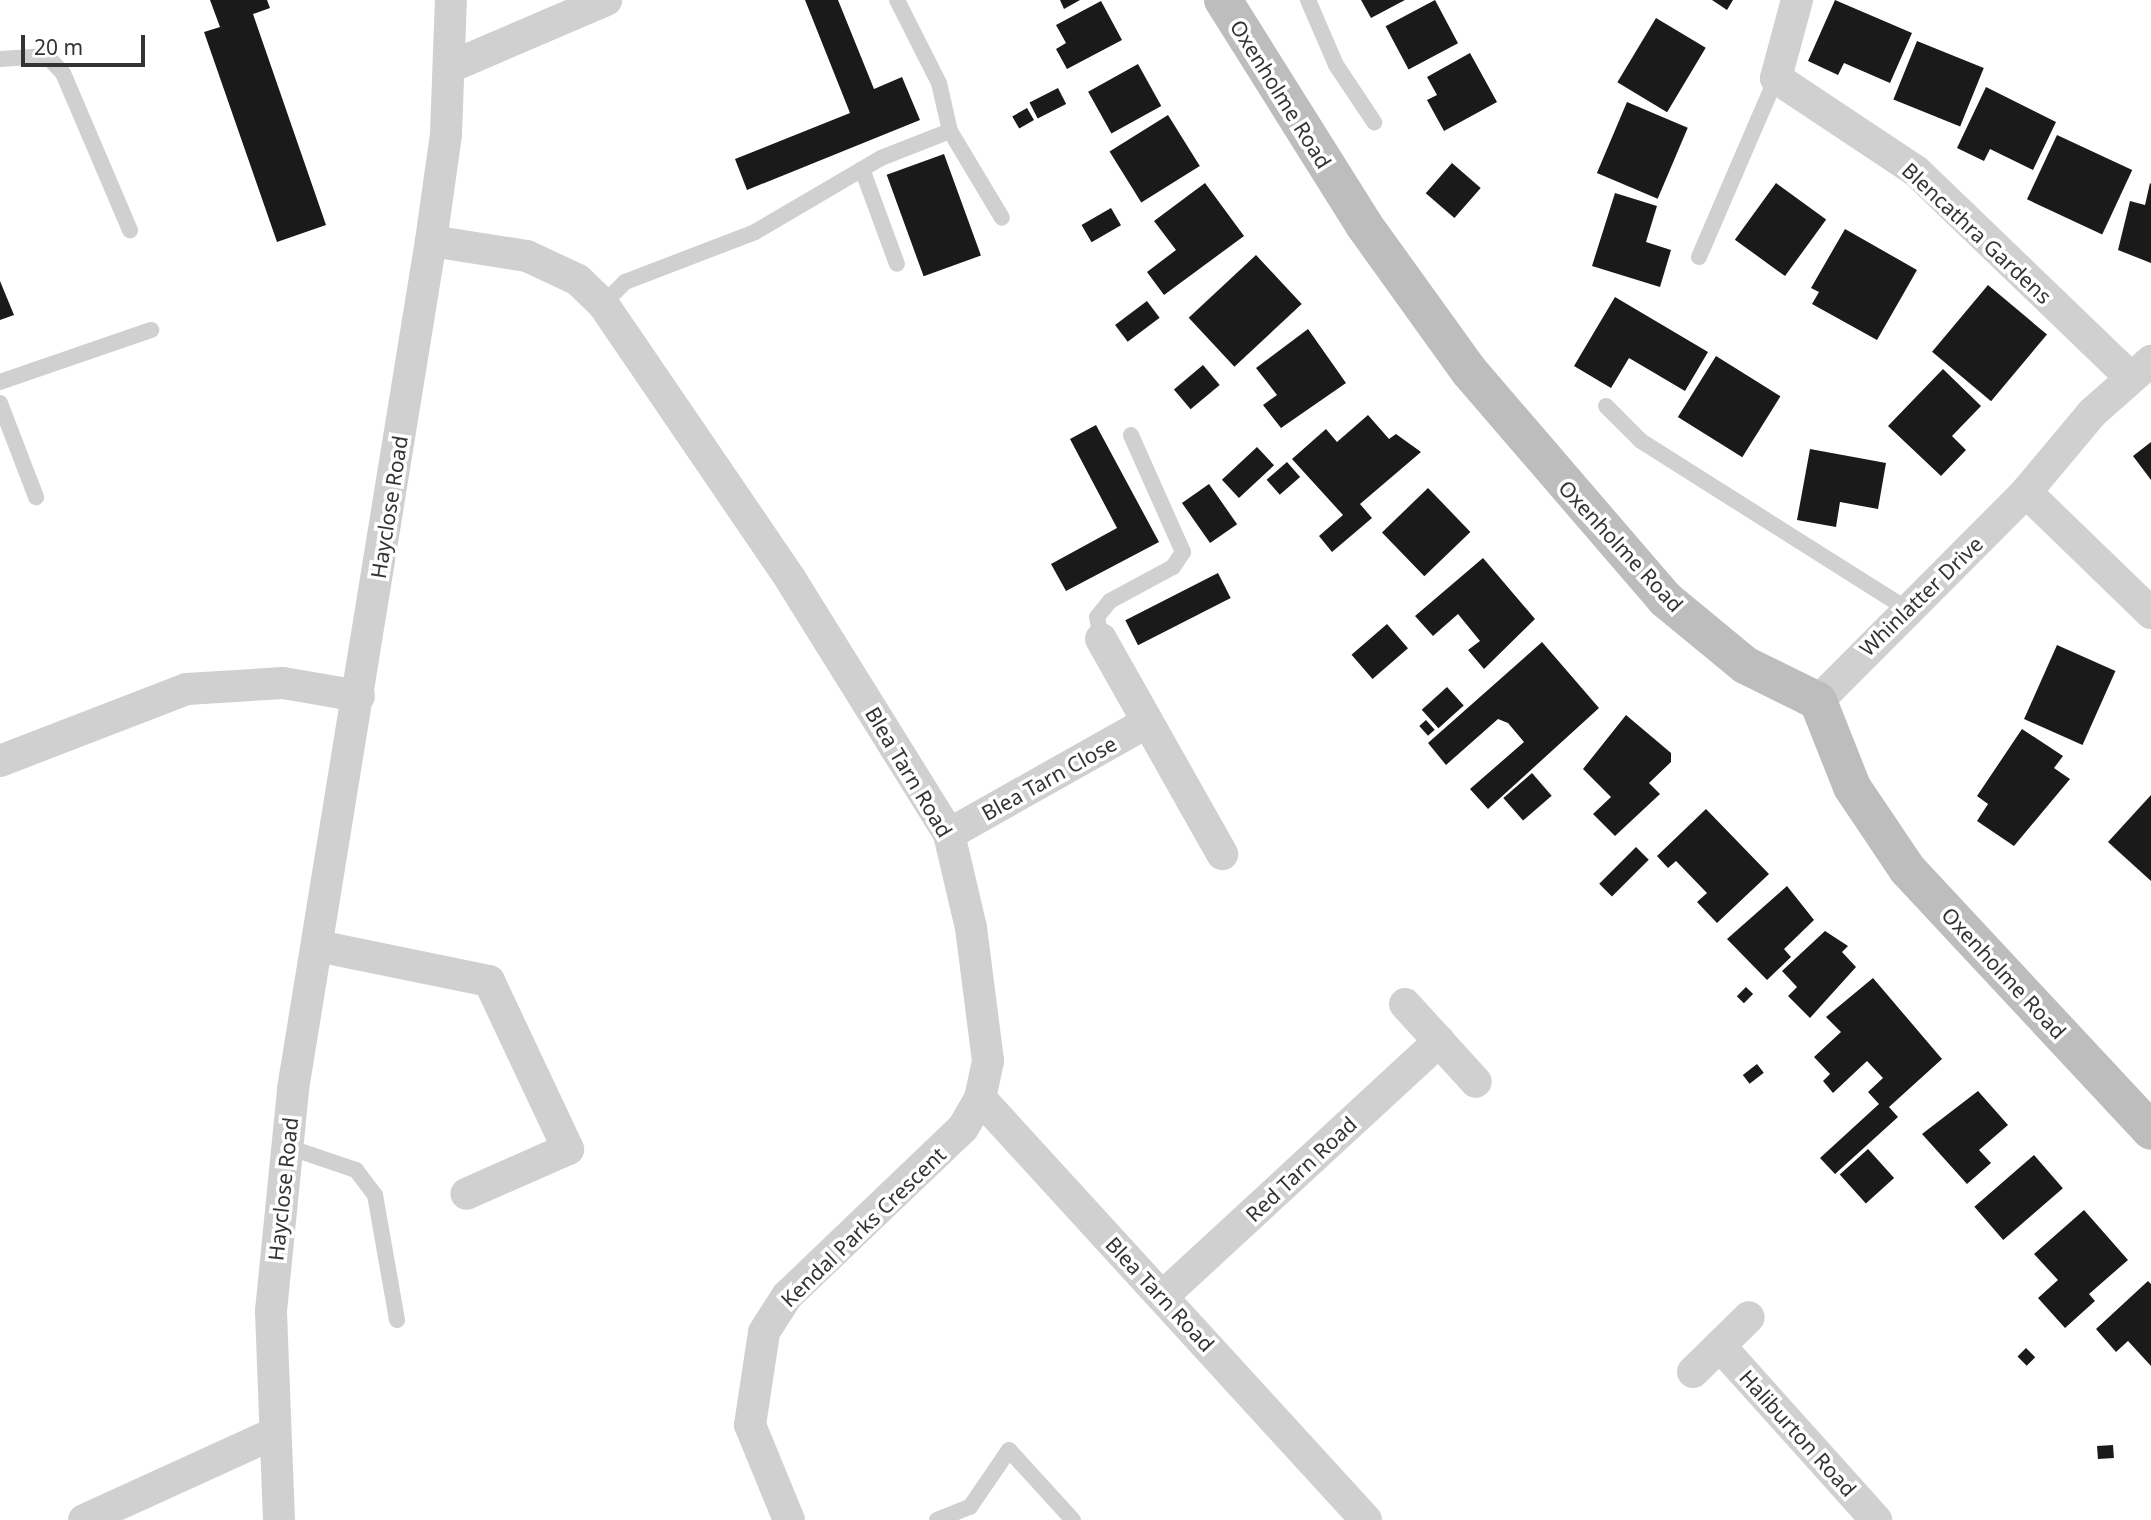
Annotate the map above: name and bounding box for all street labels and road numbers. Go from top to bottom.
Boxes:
street label: Oxenholme Road [1225,15,1337,173]
street label: Blencathra Gardens [1897,157,2057,309]
street label: Hayclose Road [365,434,413,580]
street label: Oxenholme Road [1554,475,1688,617]
street label: Whinlatter Drive [1854,531,1988,661]
street label: Blea Tarn Road [860,702,958,842]
street label: Blea Tarn Close [977,731,1121,825]
street label: Oxenholme Road [1937,902,2071,1044]
street label: Red Tarn Road [1240,1111,1362,1227]
street label: Hayclose Road [263,1116,303,1262]
street label: Kendal Parks Crescent [775,1142,951,1312]
street label: Blea Tarn Road [1100,1231,1220,1357]
street label: Haliburton Road [1734,1364,1862,1502]

